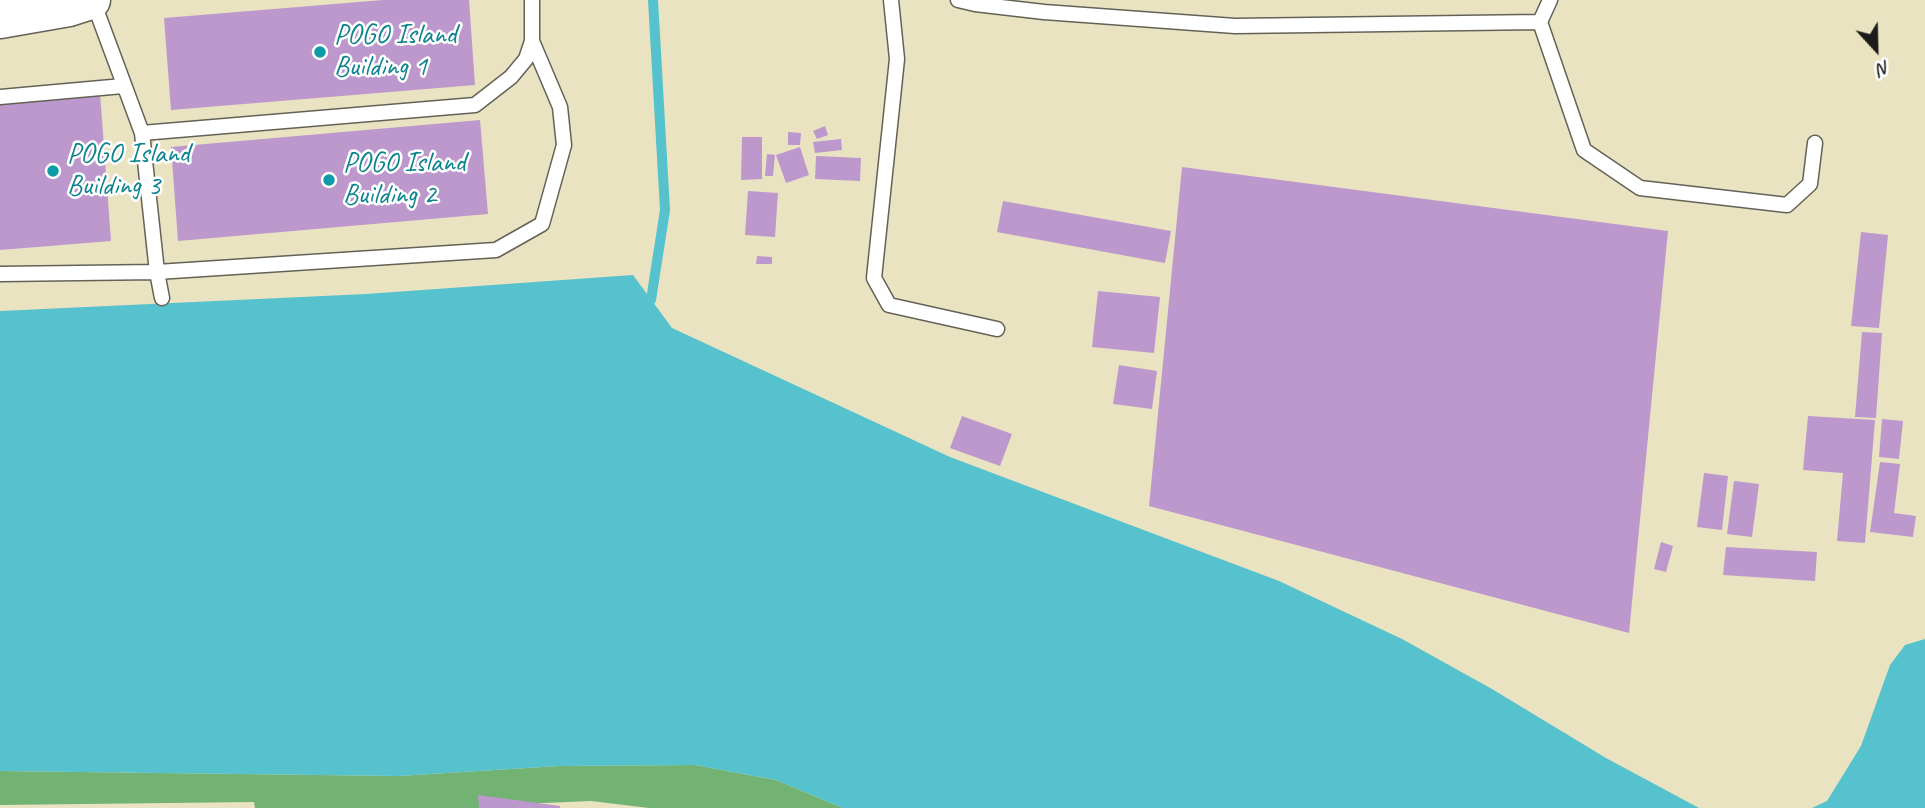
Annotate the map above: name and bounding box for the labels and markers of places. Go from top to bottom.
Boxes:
place label: POGO Island Building 1 [334,19,457,85]
marker: POGO Island Building 1 [312,44,328,60]
place label: POGO Island Building 3 [67,138,190,204]
place label: POGO Island Building 2 [343,147,466,213]
marker: POGO Island Building 3 [45,163,61,179]
marker: POGO Island Building 2 [321,172,337,188]

